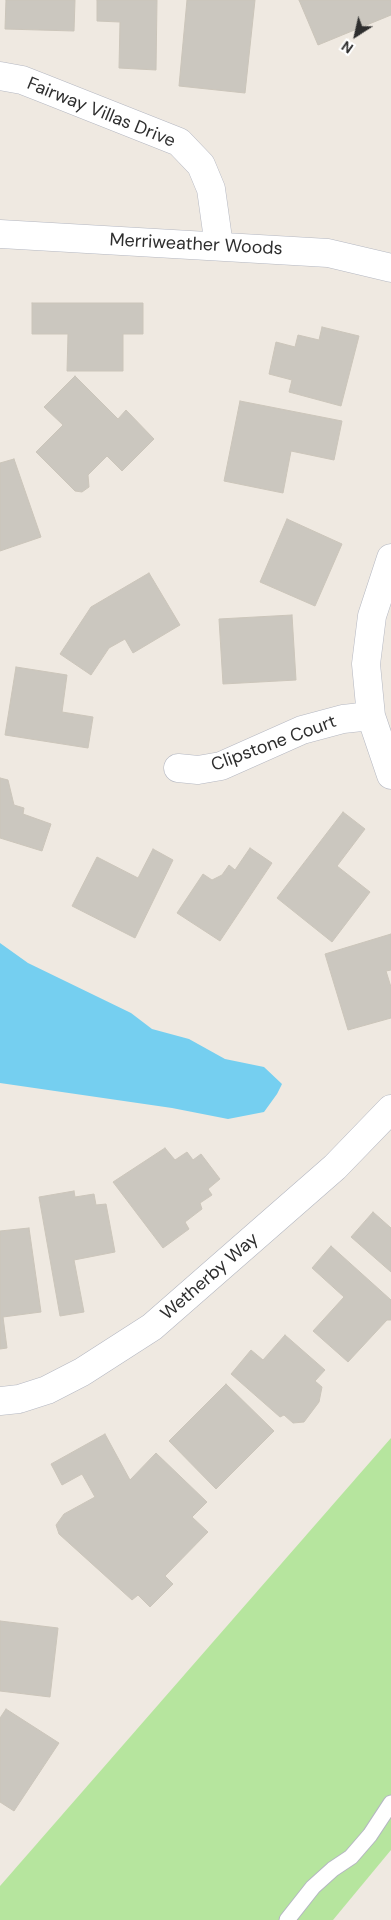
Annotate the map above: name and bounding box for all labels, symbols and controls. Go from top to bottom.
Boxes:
north arrow [331,10,381,60]
text: N [338,37,357,58]
street label: Fairway Villas Drive [24,73,178,153]
street label: Merriweather Woods [109,230,283,260]
street label: Clipstone Court [208,711,340,777]
street label: Wetherby Way [157,1229,263,1325]

